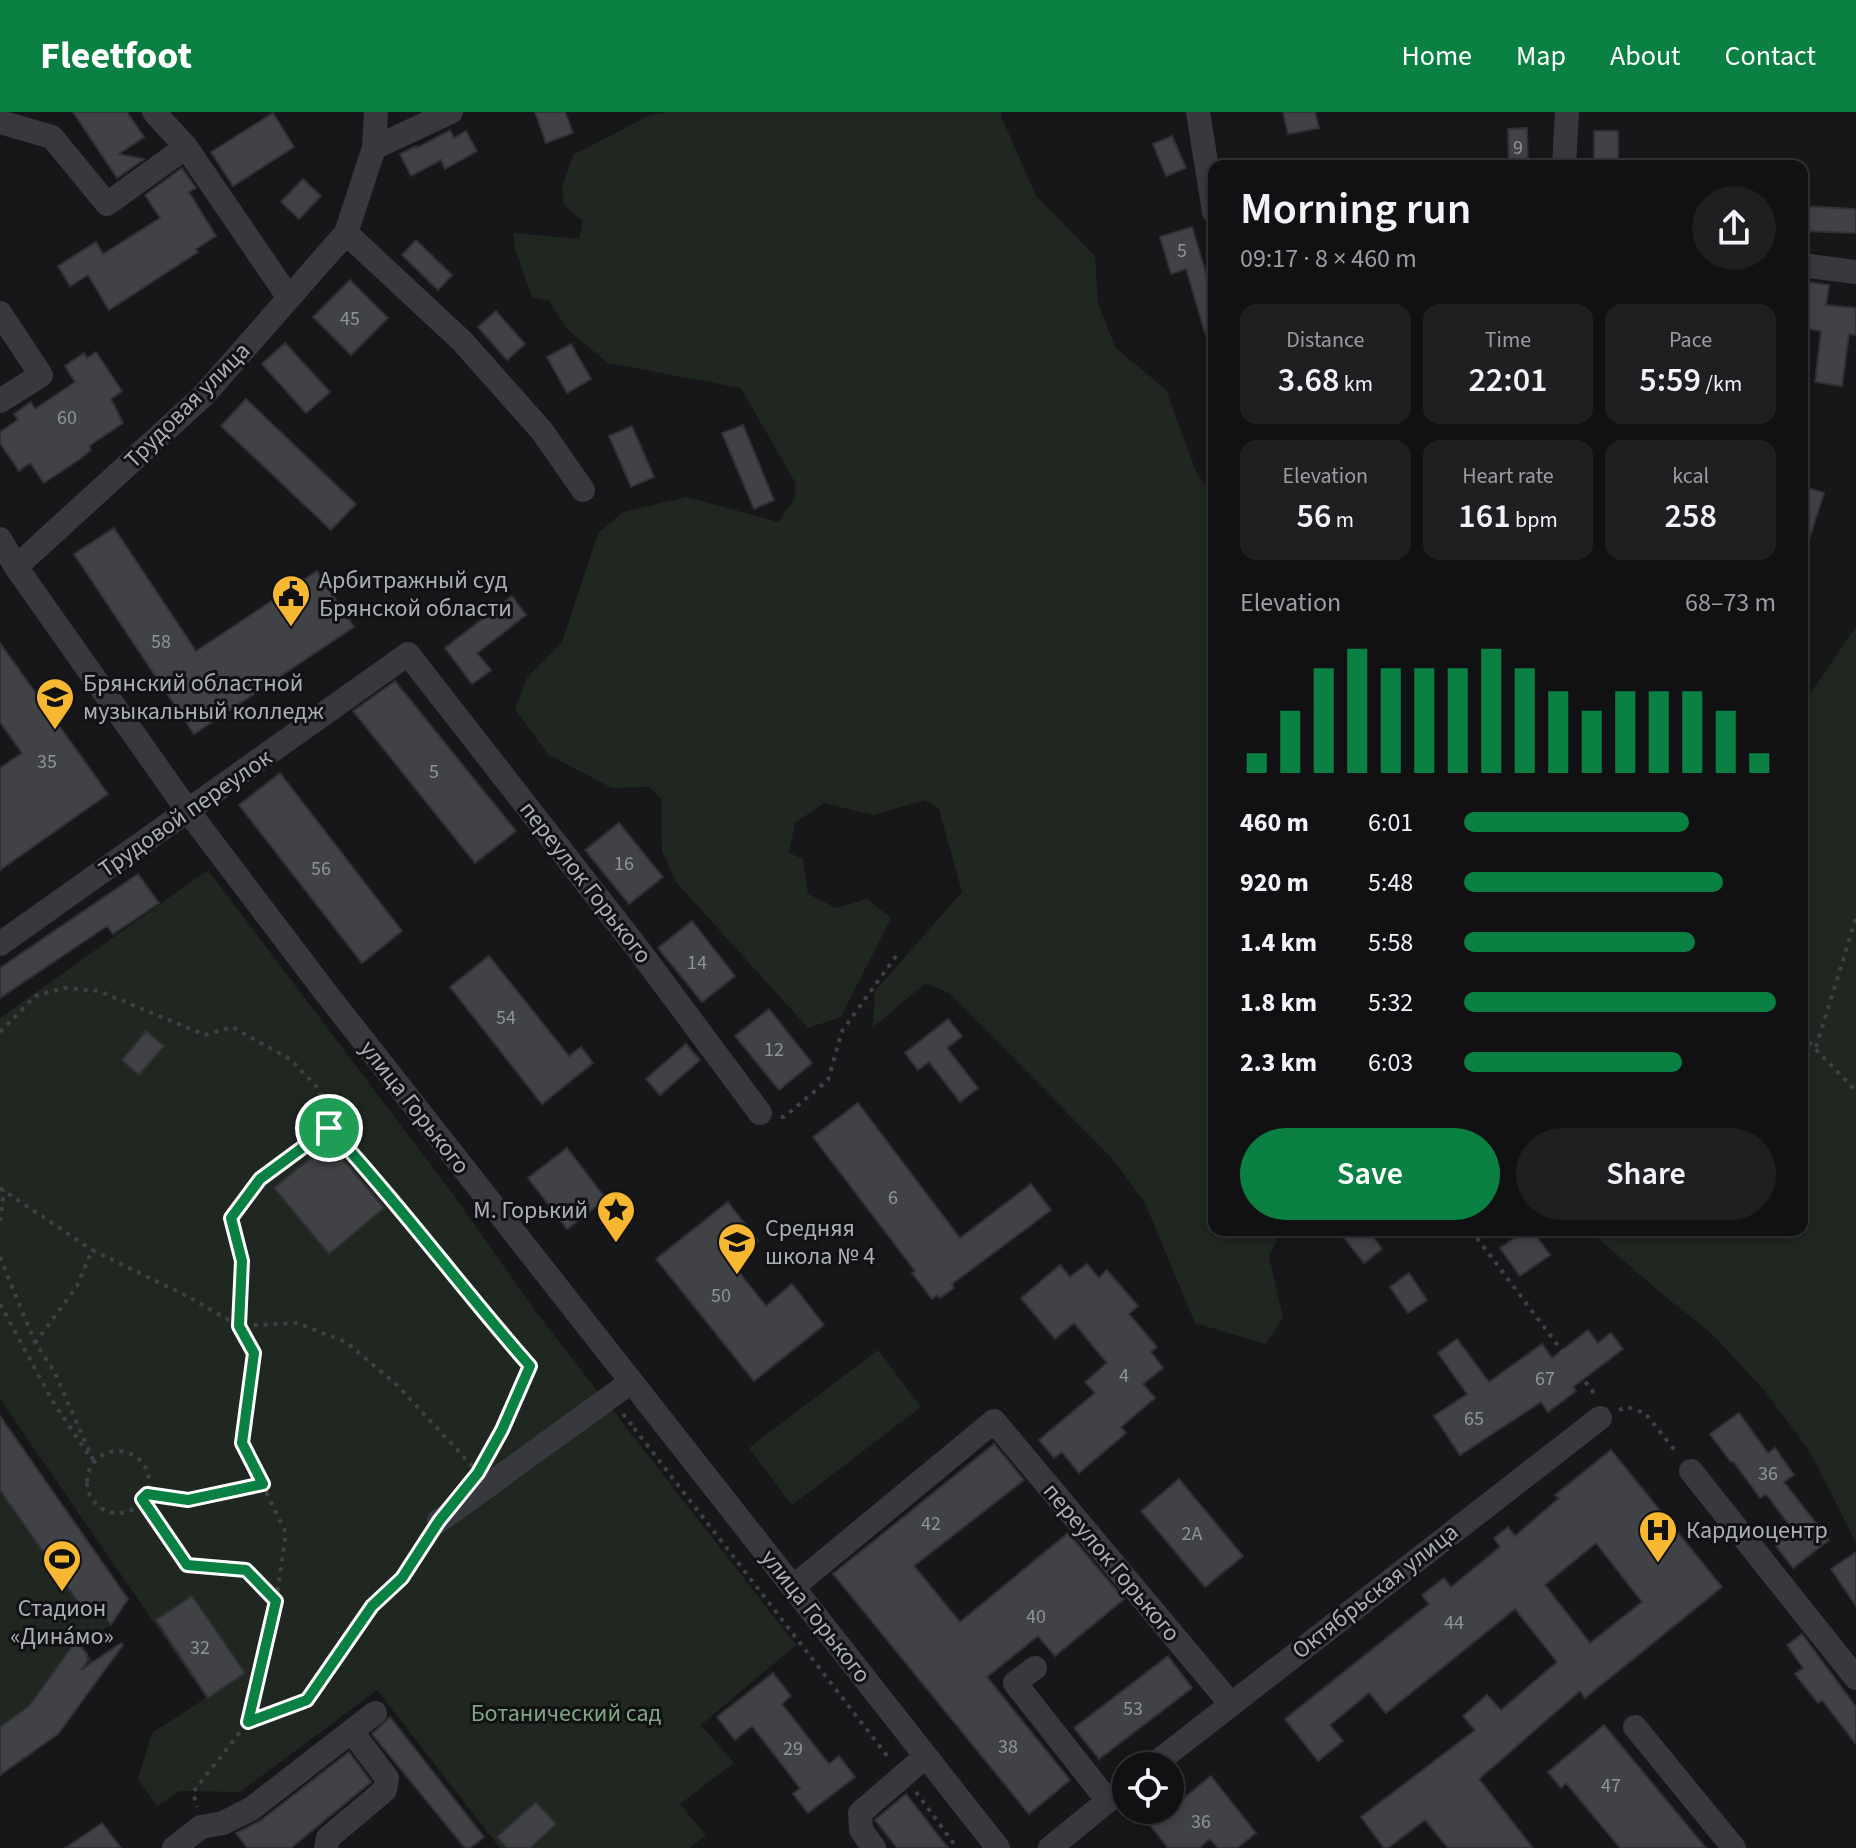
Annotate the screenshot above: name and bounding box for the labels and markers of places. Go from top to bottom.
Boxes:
place label: Арбитражный суд Брянской области [319,563,512,626]
public building icon: Арбитражный суд Брянской области [270,573,312,628]
place label: Брянский областной музыкальный колледж [83,666,324,729]
school or university icon: Брянский областной музыкальный колледж [34,676,76,731]
pin [295,1094,363,1162]
place icon: М. Горький [595,1189,637,1244]
place label: М. Горький [473,1193,588,1228]
place label: Средняя школа № 4 [765,1211,875,1274]
school or university icon: Средняя школа № 4 [716,1221,758,1276]
hospital icon: Кардиоцентр [1637,1509,1679,1564]
place label: Кардиоцентр [1686,1513,1828,1548]
sports icon: Стадион «Дина́мо» [41,1538,83,1593]
place label: Стадион «Дина́мо» [10,1591,114,1654]

